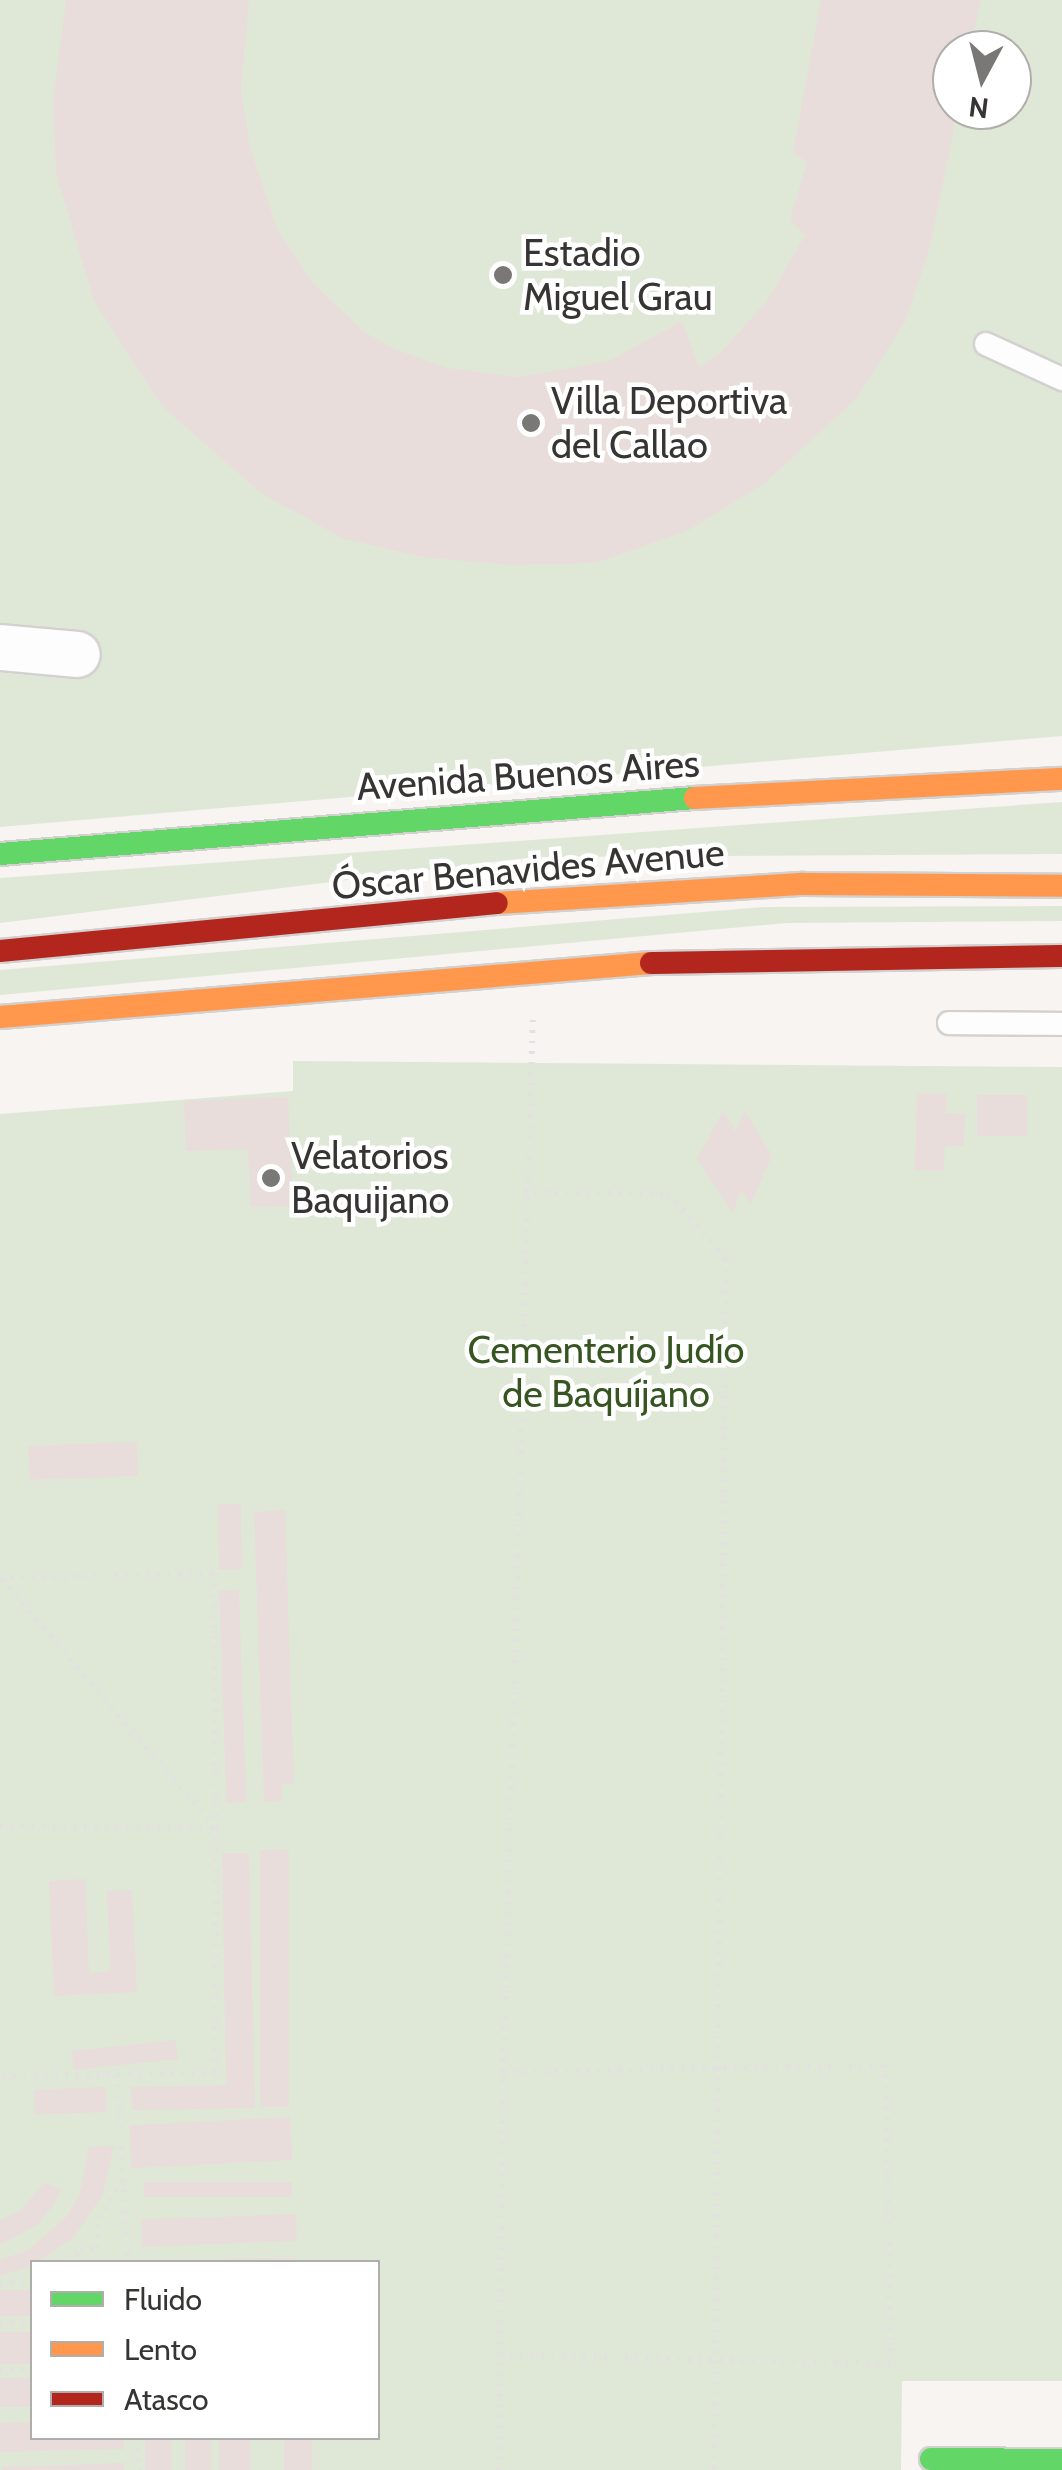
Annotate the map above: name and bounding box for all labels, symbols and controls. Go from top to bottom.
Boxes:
north arrow [932,30,1032,130]
text: N [967,90,990,126]
place label: Estadio Miguel Grau [523,230,713,320]
marker: Estadio Miguel Grau [492,264,514,286]
place label: Villa Deportiva del Callao [551,378,787,468]
marker: Villa Deportiva del Callao [520,412,542,434]
street label: Avenida Buenos Aires [355,740,701,810]
street label: Óscar Benavides Avenue [330,829,726,909]
place label: Velatorios Baquijano [291,1133,449,1222]
marker: Velatorios Baquijano [260,1167,282,1189]
park label: Cementerio Judío de Baquíjano [468,1327,744,1416]
legend [30,2260,380,2440]
text: Fluido [124,2281,202,2318]
text: Lento [124,2331,197,2368]
text: Atasco [124,2381,209,2418]

